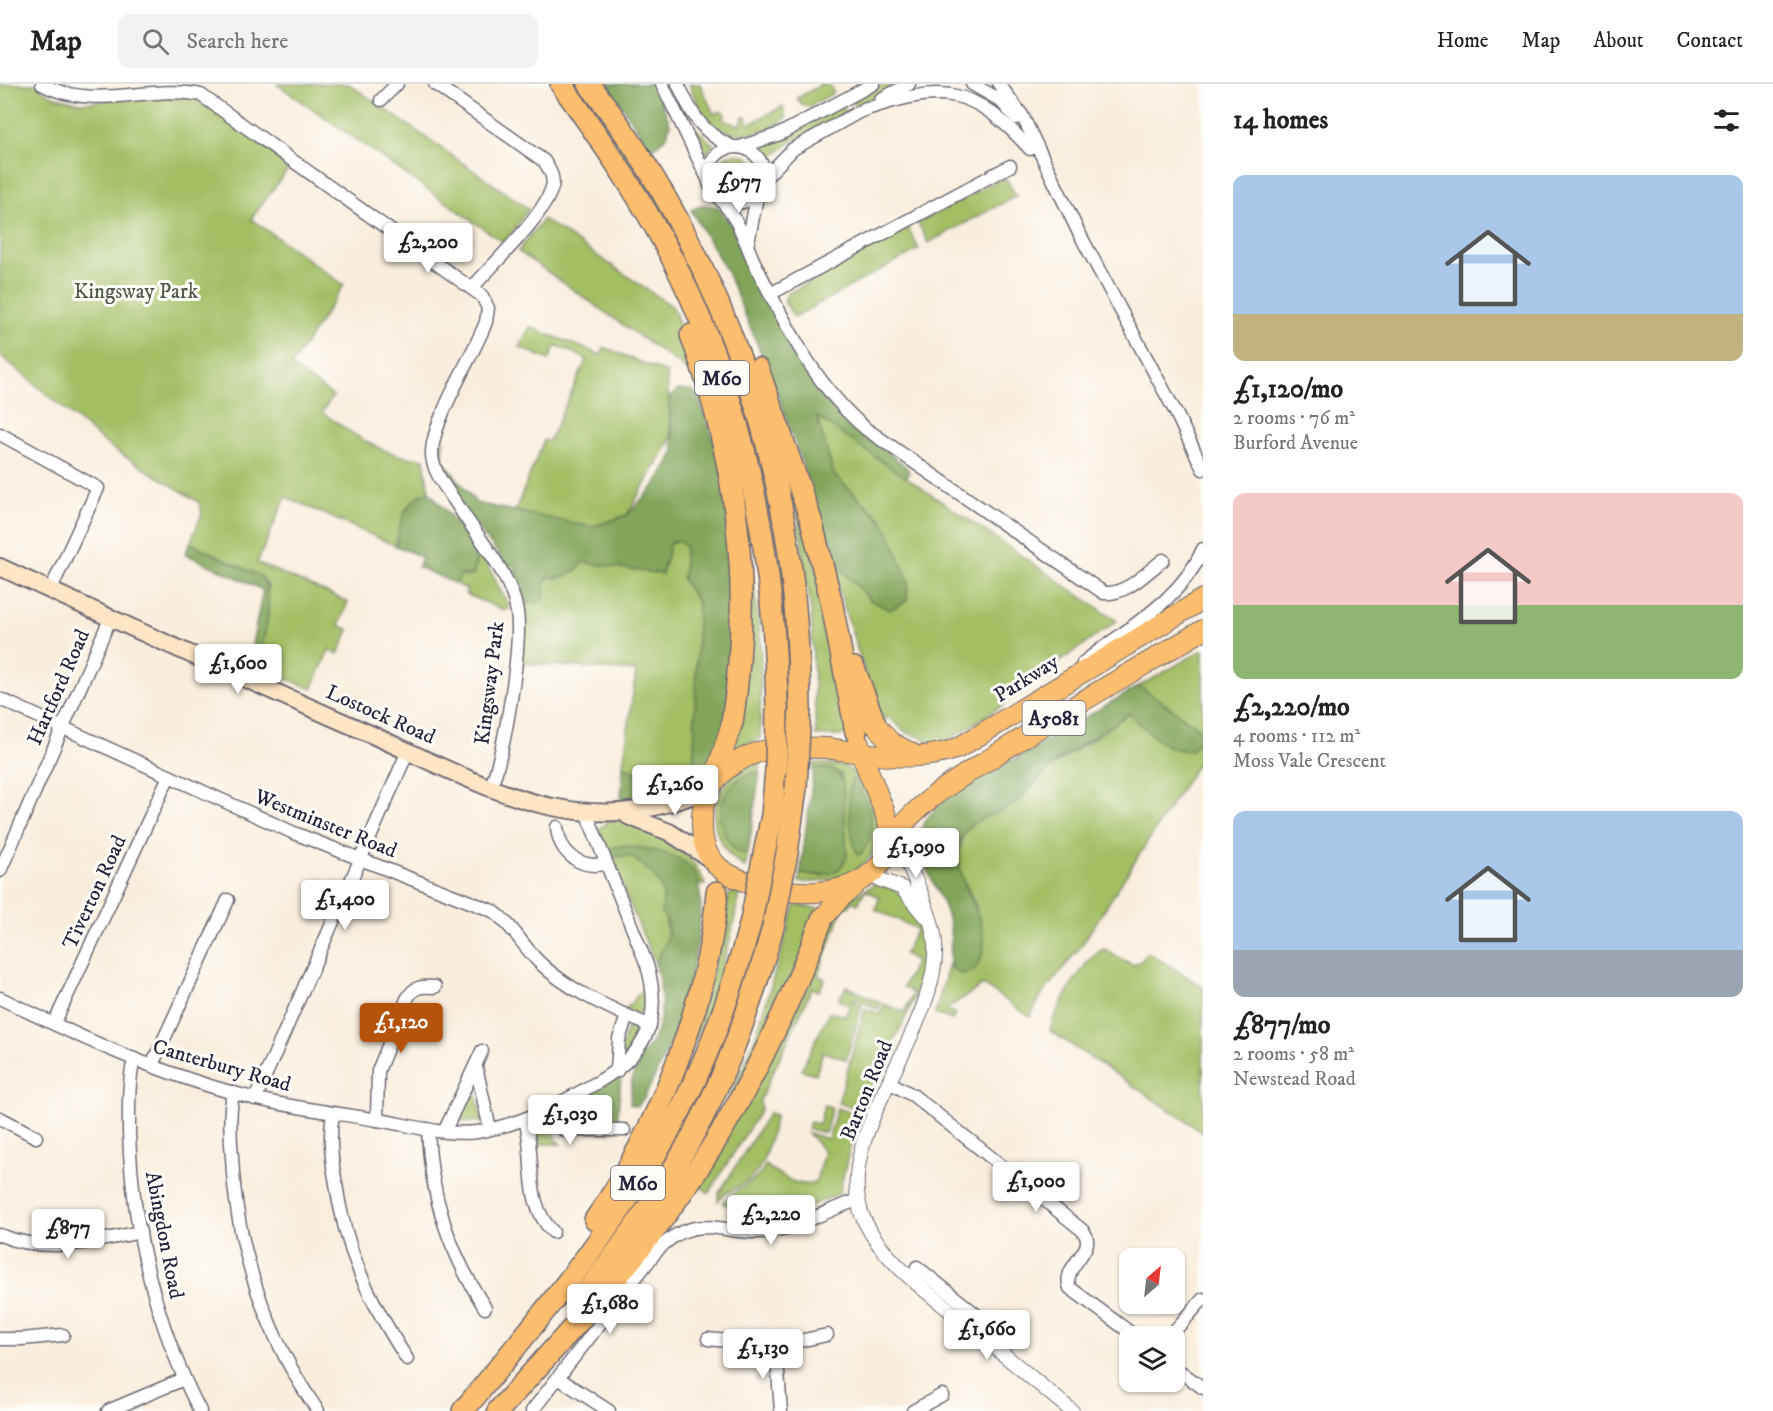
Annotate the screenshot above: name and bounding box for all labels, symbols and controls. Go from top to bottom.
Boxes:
search box [118,14,538,68]
text: Map [30,24,82,59]
icon: search [139,25,172,58]
text: Search here [187,28,288,55]
text: Home [1437,28,1489,54]
text: Map [1522,28,1560,54]
text: About [1593,28,1644,54]
text: Contact [1677,28,1743,54]
text: 14 homes [1233,104,1328,137]
icon: filters [1710,104,1743,137]
pin: £977 [703,163,775,214]
text: £977 [717,170,761,195]
icon: home [1434,214,1542,322]
pin: £2,200 [379,223,477,274]
text: £2,200 [398,230,458,255]
park label: Kingsway Park [74,279,199,305]
road number: M60 [695,361,749,395]
text: £1,120/mo [1233,373,1343,406]
text: 2 rooms · 76 m² [1233,406,1355,431]
text: Burford Avenue [1233,431,1358,456]
icon: home [1434,532,1542,640]
street label: Kingsway Park [470,619,511,746]
street label: Hartford Road [22,625,96,749]
pin: £1,600 [189,644,287,695]
street label: Parkway [989,648,1065,709]
text: £1,600 [209,651,267,676]
street label: Lostock Road [322,679,440,751]
text: £2,220/mo [1233,691,1350,724]
road number: A5081 [1022,701,1086,735]
text: 4 rooms · 112 m² [1233,724,1361,749]
text: Moss Vale Crescent [1233,749,1386,774]
pin: £1,260 [626,765,724,816]
text: £1,260 [646,772,704,797]
street label: Westminster Road [250,783,401,864]
pin: £1,090 [867,828,965,879]
street label: Tiverton Road [57,831,133,954]
text: £1,090 [887,835,945,860]
icon: home [1434,850,1542,958]
pin: £1,400 [296,880,394,931]
text: £1,400 [315,887,375,912]
pin: £1,120 [352,1003,450,1054]
text: £877/mo [1233,1009,1330,1042]
text: £1,120 [374,1010,428,1035]
street label: Canterbury Road [150,1034,294,1098]
street label: Barton Road [835,1036,899,1144]
text: 2 rooms · 58 m² [1233,1042,1354,1067]
text: Newstead Road [1233,1067,1356,1092]
pin: £1,030 [521,1095,619,1146]
text: £1,030 [542,1102,598,1127]
pin: £1,000 [987,1162,1085,1213]
road number: M60 [611,1166,665,1200]
street label: Abingdon Road [139,1169,189,1302]
text: £1,000 [1007,1169,1065,1194]
pin: £2,220 [722,1195,820,1246]
text: £2,220 [741,1202,801,1227]
pin: £877 [32,1209,104,1260]
text: £877 [46,1216,90,1241]
north arrow [1119,1248,1185,1314]
map controls [1119,1248,1185,1392]
pin: £1,680 [561,1284,659,1335]
text: £1,680 [581,1291,639,1316]
pin: £1,660 [938,1310,1036,1361]
text: £1,660 [958,1317,1016,1342]
button: layers [1119,1326,1185,1392]
pin: £1,130 [714,1329,812,1380]
text: £1,130 [737,1336,789,1361]

